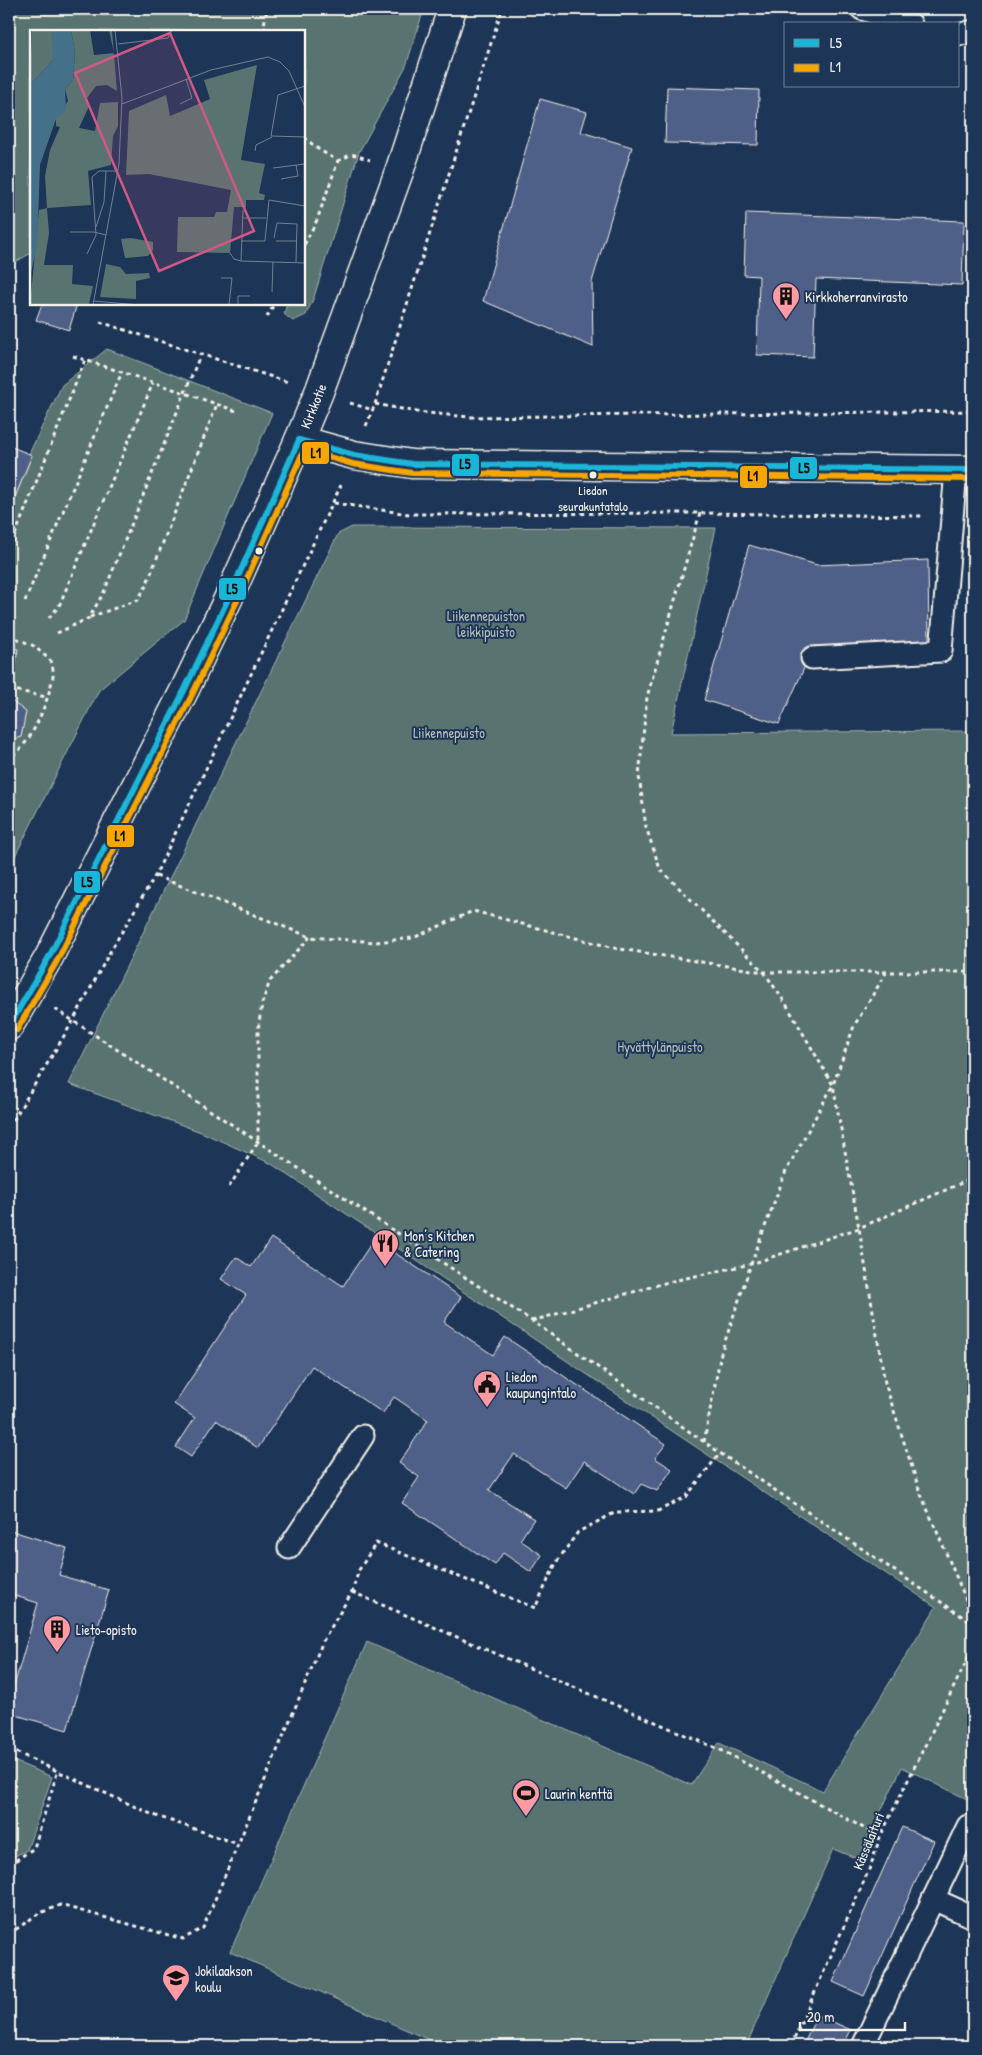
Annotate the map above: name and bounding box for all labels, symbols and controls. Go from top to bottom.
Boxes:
legend [784,22,960,88]
inset map [30,30,305,305]
text: L5 [830,32,843,53]
text: L1 [830,56,841,77]
building icon: Kirkkoherranvirasto [771,281,801,320]
place label: Kirkkoherranvirasto [805,287,908,306]
street label: Kirkkotie [295,380,331,431]
line badge: L1 [301,441,330,465]
text: L1 [311,443,321,462]
line badge: L5 [451,453,480,477]
text: L5 [459,454,471,473]
line badge: L5 [789,456,818,480]
text: L5 [798,458,810,477]
line badge: L1 [739,465,768,489]
text: L1 [748,466,758,485]
marker: Liedon seurakuntatalo [588,470,598,480]
place label: Liedon seurakuntatalo [558,481,628,515]
unlabelled marker [254,546,264,556]
line badge: L5 [218,577,247,601]
text: L5 [226,579,238,598]
park label: Liikennepuiston leikkipuisto [447,606,525,642]
park label: Liikennepuisto [413,723,485,743]
line badge: L1 [106,824,135,848]
text: L1 [115,826,125,845]
line badge: L5 [73,870,101,894]
text: L5 [81,872,93,891]
park label: Hyvättylänpuisto [617,1037,703,1057]
place label: Mon’s Kitchen & Catering [404,1226,474,1262]
restaurant icon: Mon’s Kitchen & Catering [370,1228,400,1267]
place label: Liedon kaupungintalo [506,1367,577,1403]
public building icon: Liedon kaupungintalo [472,1369,502,1408]
building icon: Lieto-opisto [42,1614,72,1653]
place label: Lieto-opisto [76,1620,137,1640]
sports icon: Laurin kenttä [511,1778,541,1817]
place label: Laurin kenttä [545,1784,613,1803]
street label: Kässälaituri [848,1809,888,1873]
place label: Jokilaakson koulu [195,1961,253,1996]
school or university icon: Jokilaakson koulu [161,1963,191,2002]
scale bar [800,2000,904,2032]
text: 20 m [807,2006,834,2027]

